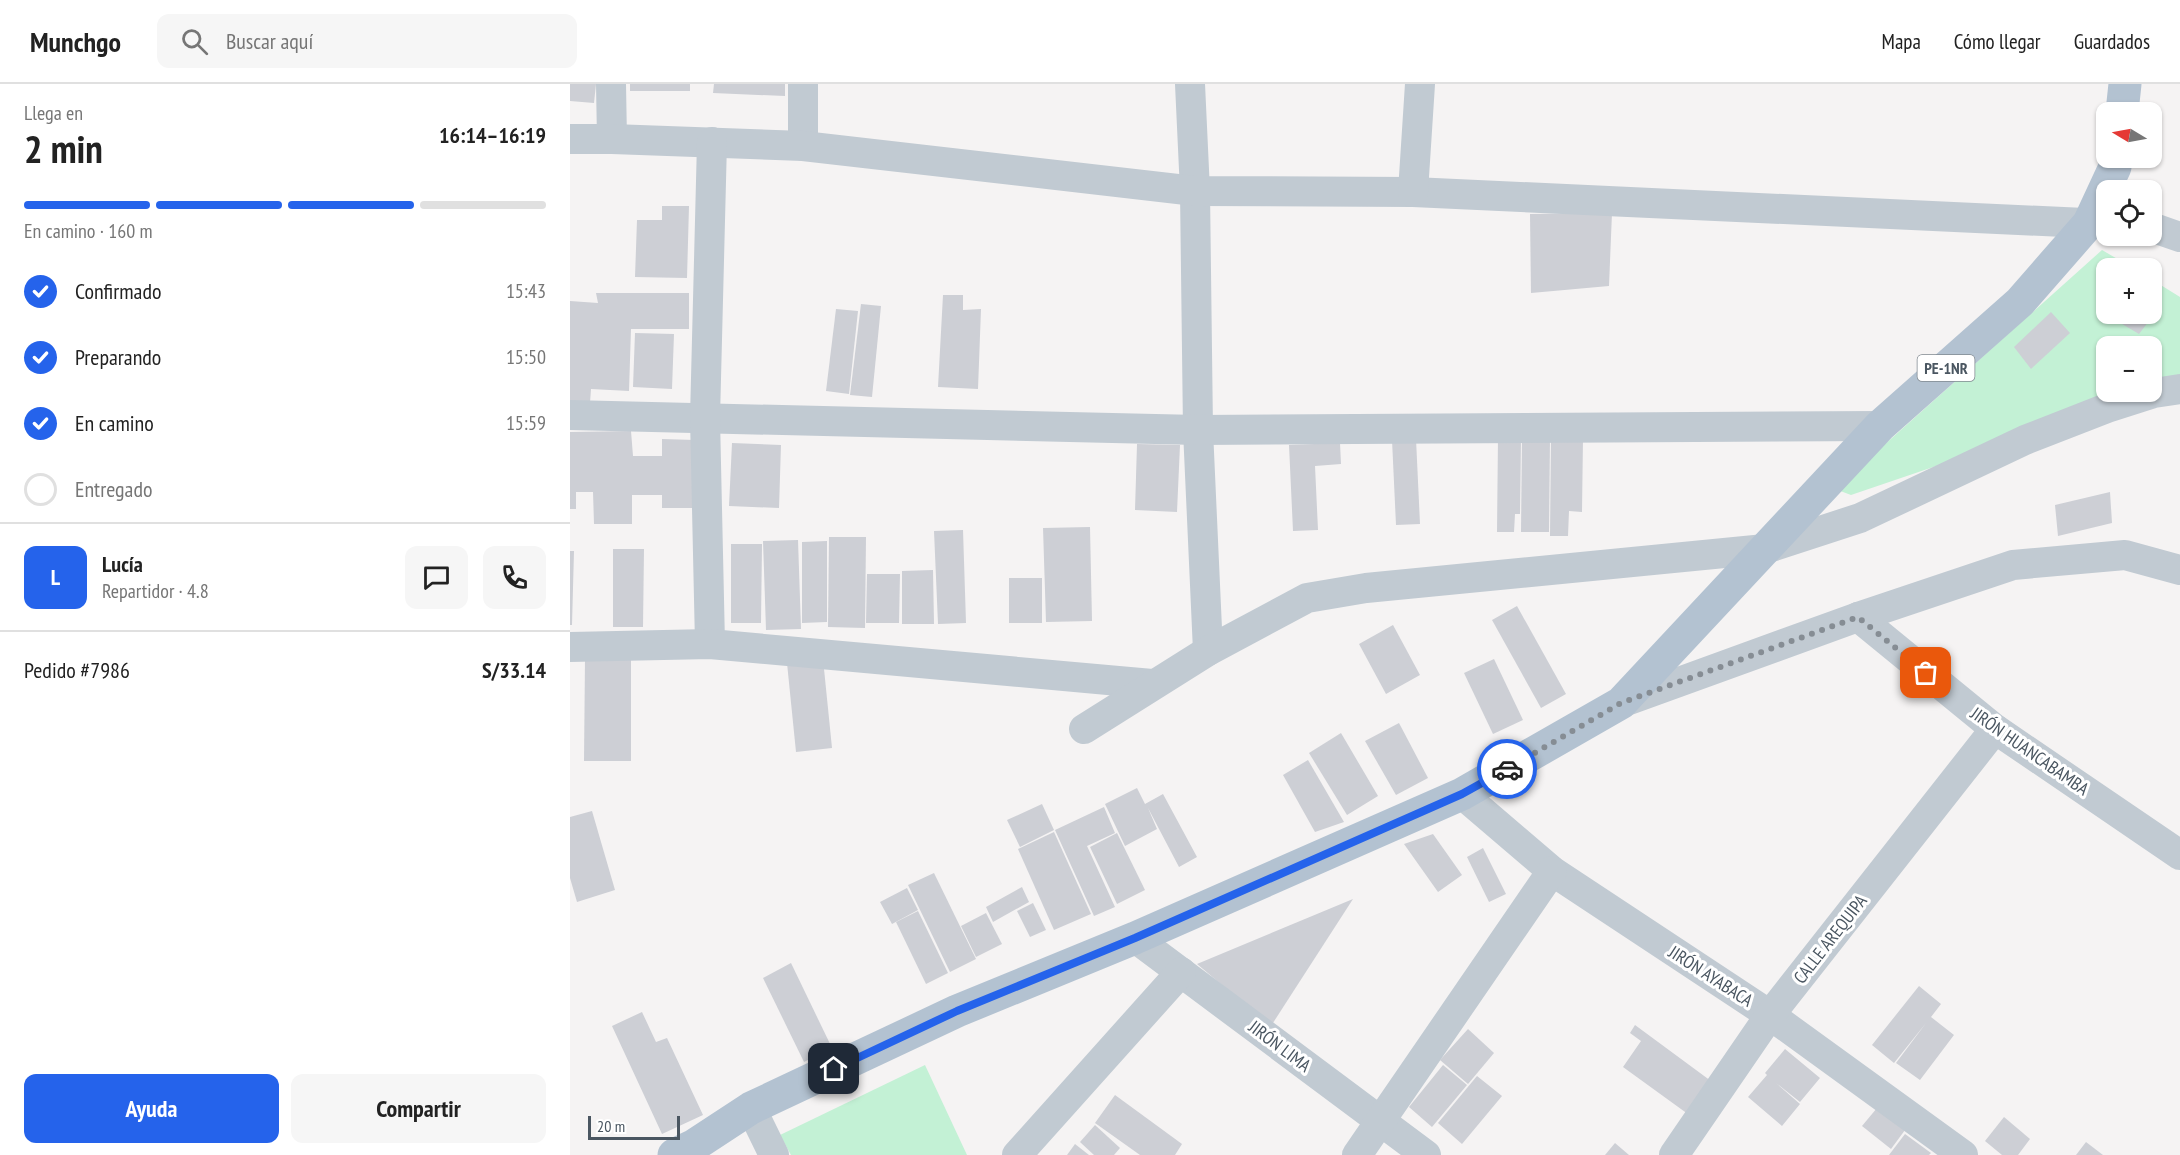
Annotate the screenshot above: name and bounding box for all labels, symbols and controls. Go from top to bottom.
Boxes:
search box [157,14,577,68]
text: Munchgo [30,23,121,60]
icon: search [178,25,211,58]
text: Buscar aquí [226,27,313,55]
text: Mapa [1882,28,1921,55]
text: Cómo llegar [1954,28,2041,55]
text: Guardados [2074,28,2150,55]
text: Llega en [24,100,83,126]
north arrow [2096,102,2162,168]
map controls [2096,102,2162,402]
text: 16:14–16:19 [439,121,546,149]
text: 2 min [24,123,103,174]
button: locate [2096,180,2162,246]
text: En camino · 160 m [24,218,153,244]
button: + [2096,258,2162,324]
icon: check [24,275,57,308]
text: Confirmado [75,277,161,305]
text: 15:43 [506,278,546,304]
button: − [2096,336,2162,402]
icon: check [24,341,57,374]
text: Preparando [75,343,161,371]
text: 15:50 [506,344,546,370]
road number: PE-1NR [1918,355,1974,381]
icon: check [24,407,57,440]
text: En camino [75,409,154,437]
text: 15:59 [506,410,546,436]
text: Entregado [75,475,152,503]
button: chat [405,546,468,609]
button: phone [483,546,546,609]
text: Lucía [102,550,143,578]
text: L [51,563,60,591]
text: Repartidor · 4.8 [102,578,209,604]
pin [1900,647,1951,698]
text: Pedido #7986 [24,656,130,684]
text: S/33.14 [482,656,546,684]
icon: bag [1909,656,1942,689]
street label: JIRÓN HUANCABAMBA [1966,701,2094,801]
courier [1477,739,1537,799]
icon: car [1491,753,1524,786]
street label: CALLE AREQUIPA [1788,890,1872,988]
street label: JIRÓN AYABACA [1664,940,1758,1012]
street label: JIRÓN LIMA [1244,1015,1316,1077]
pin [808,1043,859,1094]
icon: home [817,1052,850,1085]
button: Ayuda [24,1074,279,1143]
button: Compartir [291,1074,546,1143]
scale bar [588,1113,680,1140]
text: 20 m [597,1116,625,1136]

